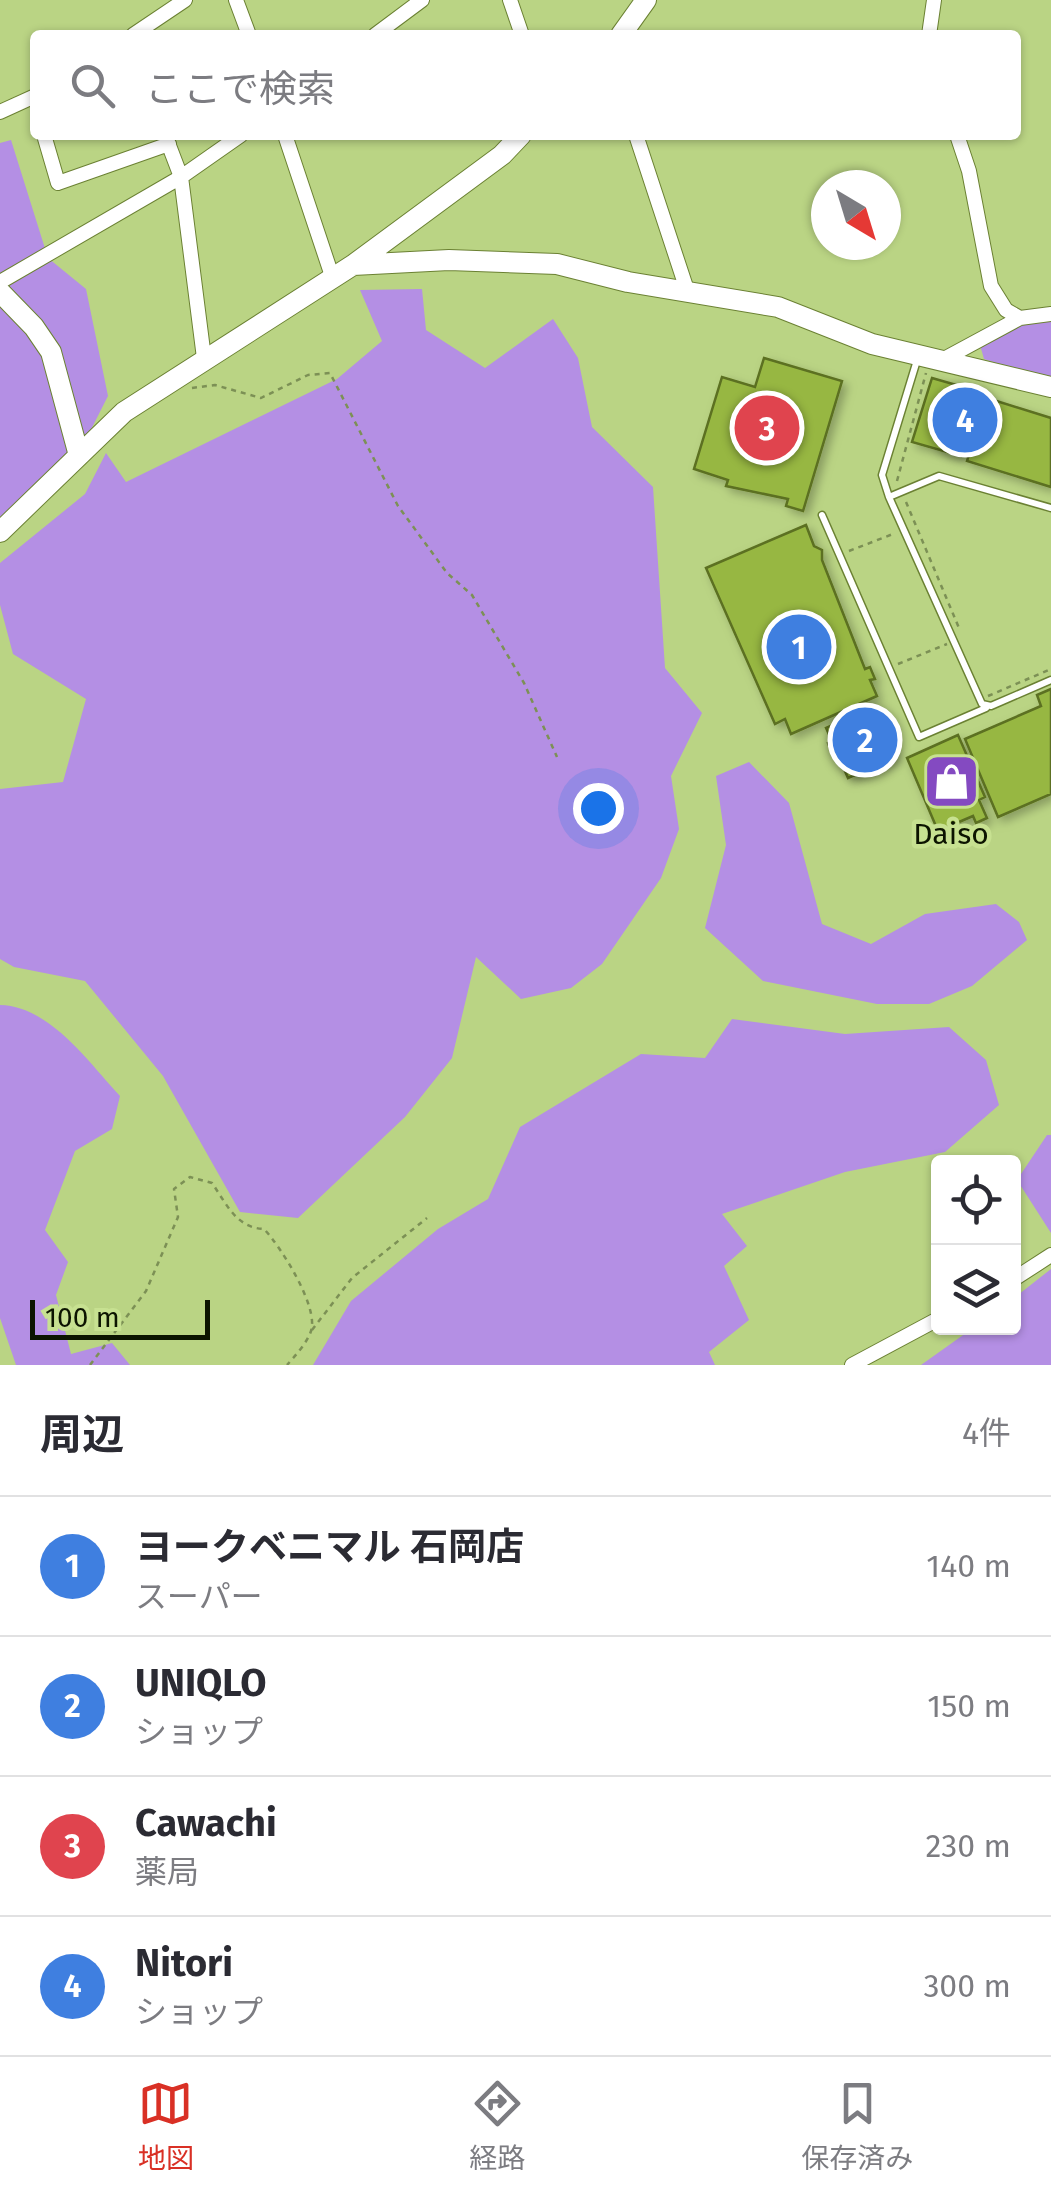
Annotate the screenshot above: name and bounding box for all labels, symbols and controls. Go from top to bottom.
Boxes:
search box [30,30,1021,140]
icon: search [65,58,120,113]
text: ここで検索 [145,66,335,112]
north arrow [811,170,901,260]
pin: 4 [932,382,998,458]
pin: 3 [734,390,800,466]
pin: 1 [766,610,832,684]
pin: 2 [832,702,898,778]
shop icon: Daiso [921,752,981,812]
your location [573,783,624,834]
place label: Daiso [913,816,989,852]
map controls [931,1155,1021,1335]
button: locate [931,1155,1021,1245]
button: layers [931,1245,1021,1335]
scale bar [30,1295,210,1340]
text: 100 m [45,1301,120,1334]
text: 周辺 [40,1410,124,1460]
text: 4件 [962,1414,1011,1452]
text: ヨークベニマル 石岡店 [135,1524,524,1570]
text: 1 [65,1547,80,1585]
text: 140 m [926,1547,1011,1585]
text: スーパー [135,1578,263,1616]
text: UNIQLO [135,1660,266,1706]
text: 2 [64,1687,81,1725]
text: 150 m [927,1687,1011,1725]
text: ショップ [135,1713,263,1751]
text: Cawachi [135,1800,277,1846]
text: 3 [64,1827,81,1865]
text: 230 m [926,1827,1011,1865]
text: 薬局 [135,1853,199,1891]
text: Nitori [135,1940,233,1986]
text: 4 [63,1967,82,2005]
text: 300 m [923,1967,1011,2005]
text: ショップ [135,1993,263,2031]
tab: 地図 [138,2076,194,2176]
tab: 経路 [469,2076,525,2176]
tab: 保存済み [801,2076,913,2176]

